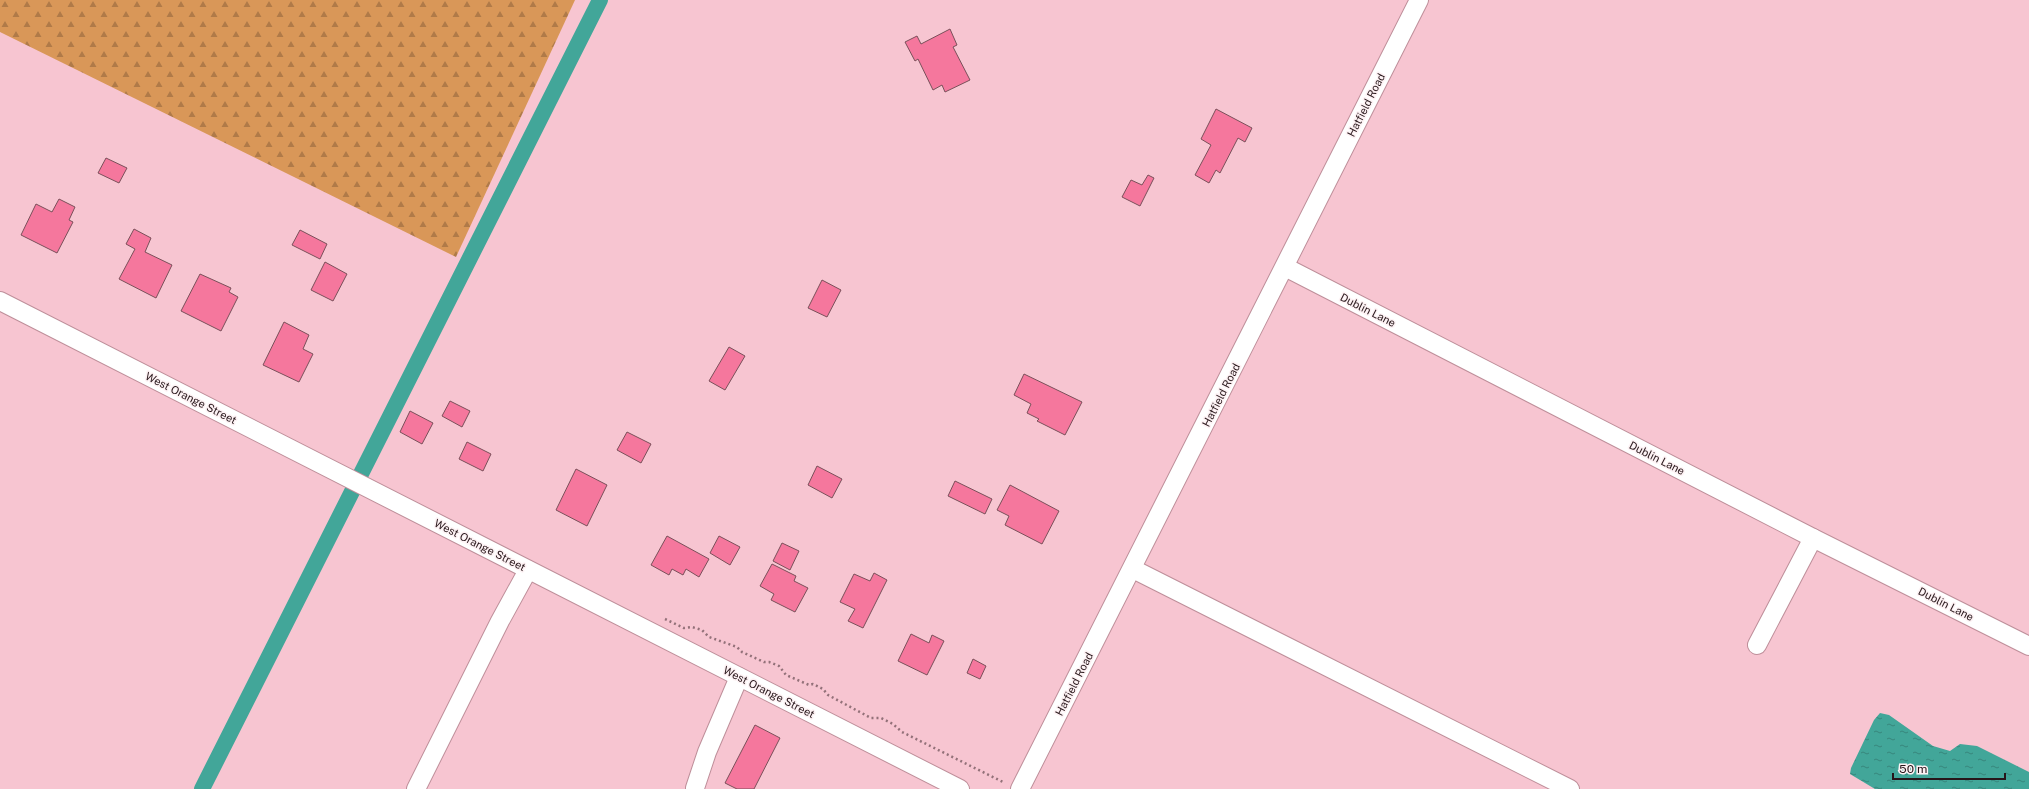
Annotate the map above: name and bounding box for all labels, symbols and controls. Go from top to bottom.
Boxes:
street label: Hatfield Road [1345,71,1387,139]
street label: Dublin Lane [1338,291,1398,329]
street label: Hatfield Road [1200,361,1242,429]
street label: West Orange Street [143,370,239,426]
street label: Dublin Lane [1627,439,1687,477]
street label: West Orange Street [432,517,528,573]
street label: Dublin Lane [1916,585,1976,623]
street label: Hatfield Road [1053,650,1095,718]
street label: West Orange Street [721,664,817,720]
scale bar [1893,755,2005,781]
text: 50 m [1899,762,1927,776]

